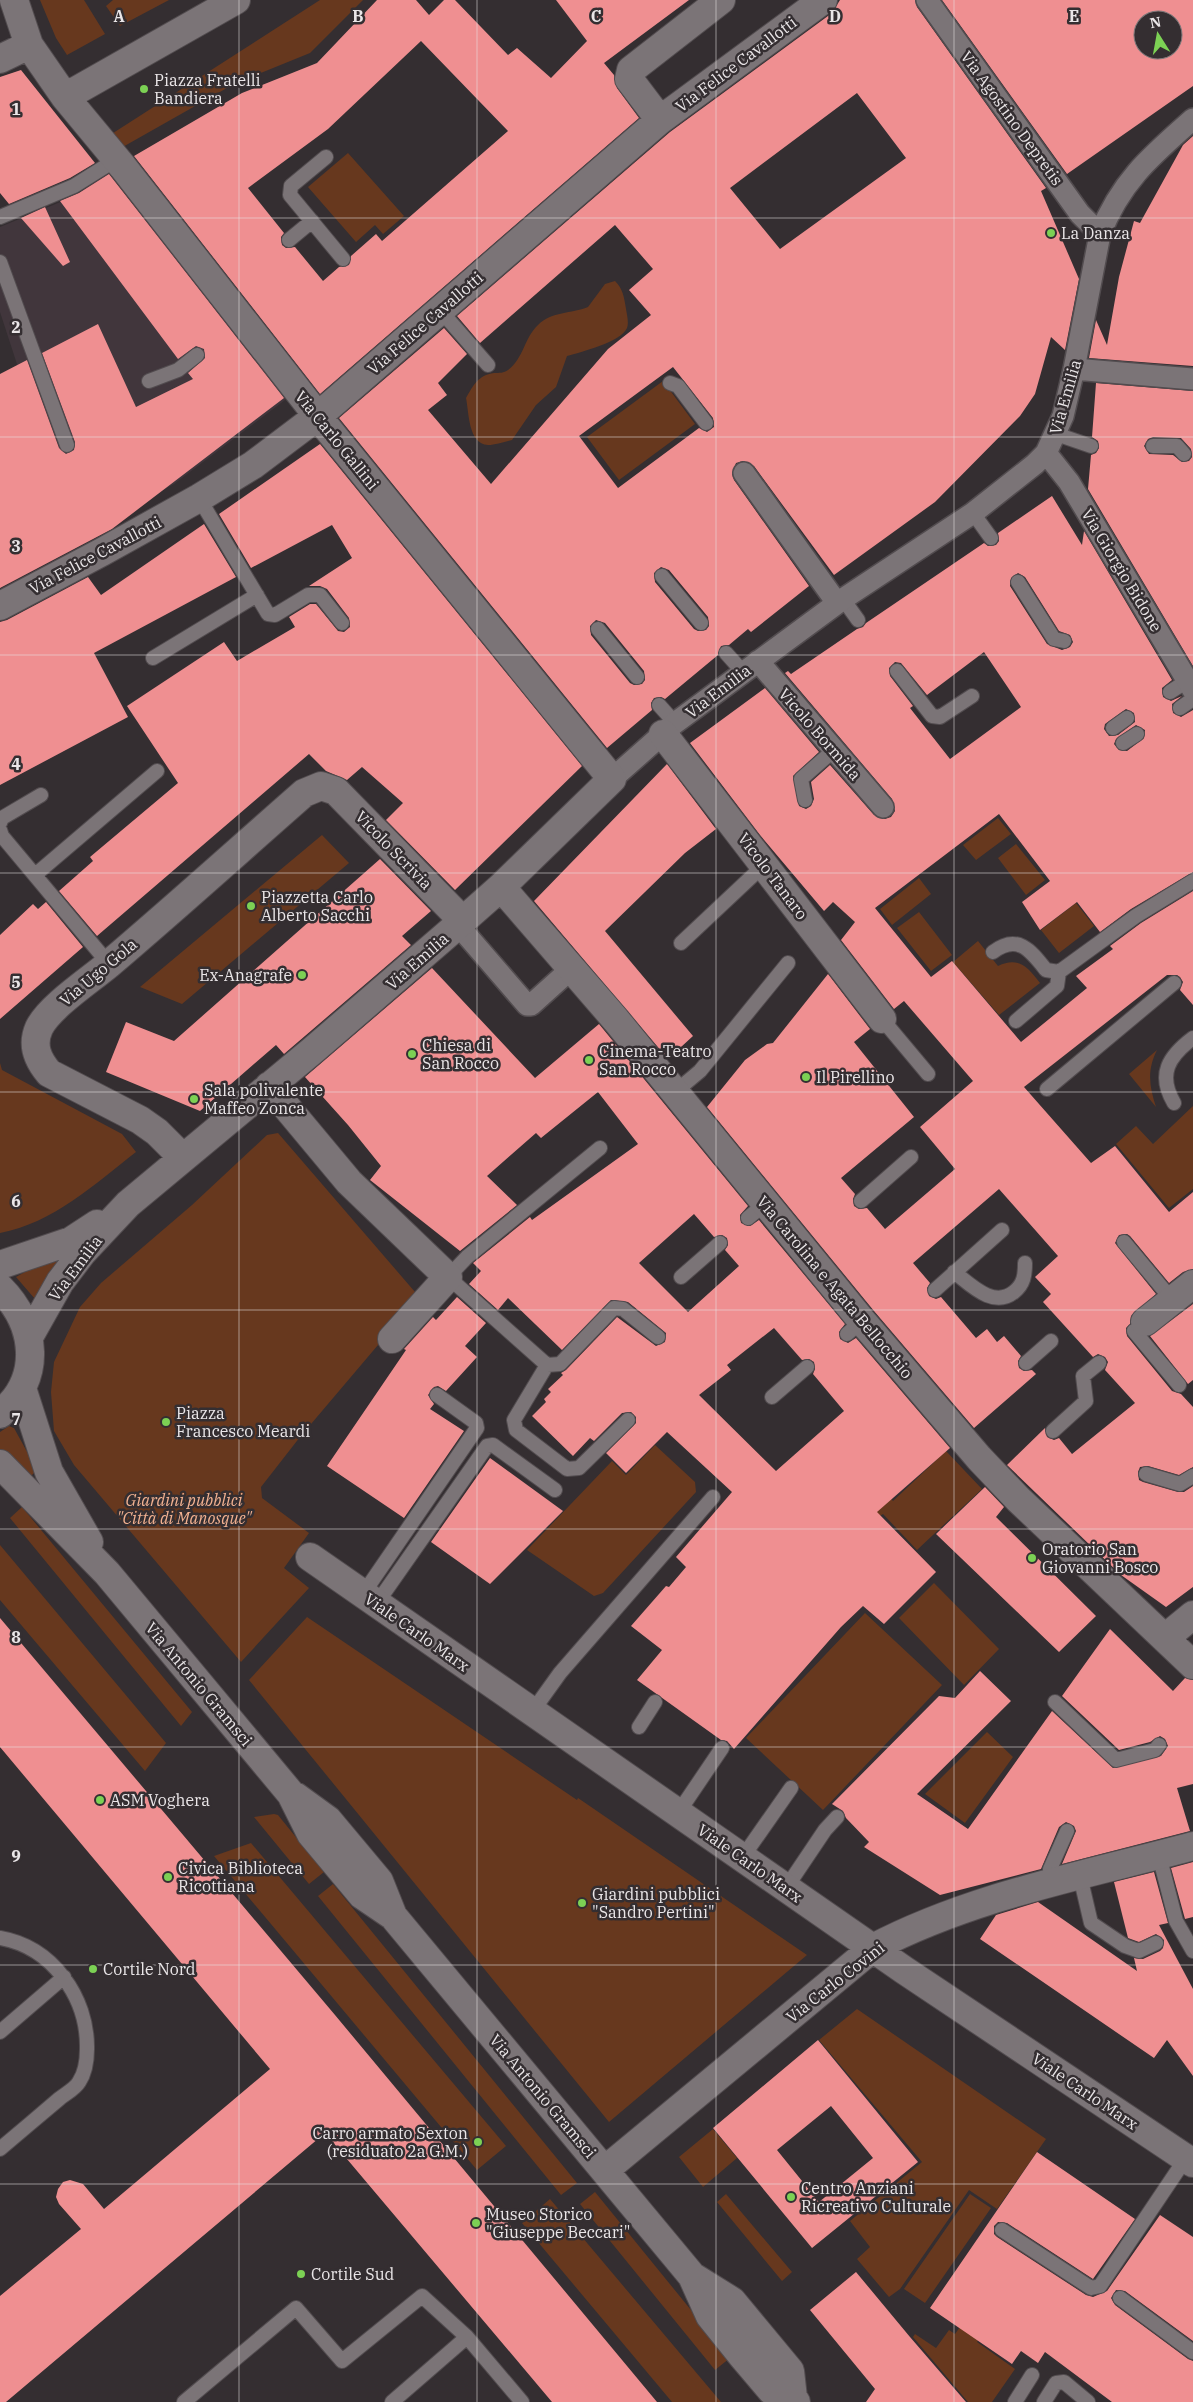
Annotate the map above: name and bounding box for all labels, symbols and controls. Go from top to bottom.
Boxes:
text: A [113,6,125,26]
text: B [352,6,364,26]
text: C [591,6,601,26]
text: D [829,6,841,26]
text: E [1069,6,1079,26]
north arrow [1133,10,1183,60]
street label: Via Felice Cavallotti [671,12,801,116]
text: N [1148,12,1163,32]
street label: Via Agostino Depretis [956,47,1068,189]
place label: Piazza Fratelli Bandiera [154,70,261,108]
marker: Piazza Fratelli Bandiera [138,83,150,95]
text: 1 [11,99,21,119]
place label: La Danza [1061,223,1130,243]
marker: La Danza [1045,227,1057,239]
street label: Via Felice Cavallotti [363,267,487,379]
text: 2 [11,317,21,337]
street label: Via Emilia [1045,357,1085,437]
street label: Via Carlo Gallini [291,386,383,494]
street label: Via Giorgio Bidone [1077,505,1167,635]
street label: Via Felice Cavallotti [26,512,164,598]
text: 3 [11,536,21,556]
street label: Via Emilia [681,660,755,722]
street label: Vicolo Bormida [775,684,866,784]
text: 4 [11,754,21,774]
street label: Vicolo Scrivia [351,806,437,894]
street label: Vicolo Tanaro [734,829,812,923]
place label: Piazzetta Carlo Alberto Sacchi [261,887,373,925]
marker: Piazzetta Carlo Alberto Sacchi [245,900,257,912]
street label: Via Emilia [381,928,453,994]
street label: Via Ugo Gola [55,934,141,1010]
place label: Ex-Anagrafe [199,965,292,985]
marker: Ex-Anagrafe [296,969,308,981]
text: 5 [11,972,21,992]
place label: Chiesa di San Rocco [422,1035,499,1073]
place label: Cinema-Teatro San Rocco [599,1041,711,1079]
marker: Chiesa di San Rocco [406,1048,418,1060]
marker: Cinema-Teatro San Rocco [583,1054,595,1066]
place label: Il Pirellino [816,1067,895,1087]
marker: Il Pirellino [800,1071,812,1083]
place label: Sala polivalente Maffeo Zonca [204,1080,323,1118]
marker: Sala polivalente Maffeo Zonca [188,1093,200,1105]
text: 6 [11,1191,21,1211]
street label: Via Carolina e Agata Bellocchio [753,1192,917,1382]
street label: Via Emilia [44,1231,106,1305]
place label: Piazza Francesco Meardi [176,1403,310,1441]
text: 7 [11,1409,21,1429]
marker: Piazza Francesco Meardi [160,1416,172,1428]
park label: Giardini pubblici "Città di Manosque" [117,1490,253,1528]
place label: Oratorio San Giovanni Bosco [1042,1539,1158,1577]
marker: Oratorio San Giovanni Bosco [1026,1552,1038,1564]
street label: Viale Carlo Marx [361,1588,473,1676]
street label: Via Antonio Gramsci [141,1618,257,1750]
text: 8 [11,1627,21,1647]
place label: ASM Voghera [110,1790,210,1810]
marker: ASM Voghera [94,1794,106,1806]
street label: Viale Carlo Marx [694,1819,806,1907]
text: 9 [11,1846,21,1866]
place label: Civica Biblioteca Ricottiana [178,1858,303,1896]
marker: Civica Biblioteca Ricottiana [162,1871,174,1883]
place label: Giardini pubblici "Sandro Pertini" [592,1884,720,1922]
marker: Giardini pubblici "Sandro Pertini" [576,1897,588,1909]
street label: Via Carlo Covini [782,1937,888,2027]
place label: Cortile Nord [103,1959,196,1979]
marker: Cortile Nord [87,1963,99,1975]
street label: Via Antonio Gramsci [485,2030,601,2162]
street label: Viale Carlo Marx [1028,2048,1142,2134]
place label: Carro armato Sexton (residuato 2a G.M.) [312,2123,468,2161]
marker: Carro armato Sexton (residuato 2a G.M.) [472,2136,484,2148]
place label: Centro Anziani Ricreativo Culturale [801,2178,951,2216]
marker: Centro Anziani Ricreativo Culturale [785,2191,797,2203]
place label: Museo Storico "Giuseppe Beccari" [486,2204,631,2242]
marker: Museo Storico "Giuseppe Beccari" [470,2217,482,2229]
place label: Cortile Sud [311,2264,395,2284]
marker: Cortile Sud [295,2268,307,2280]

